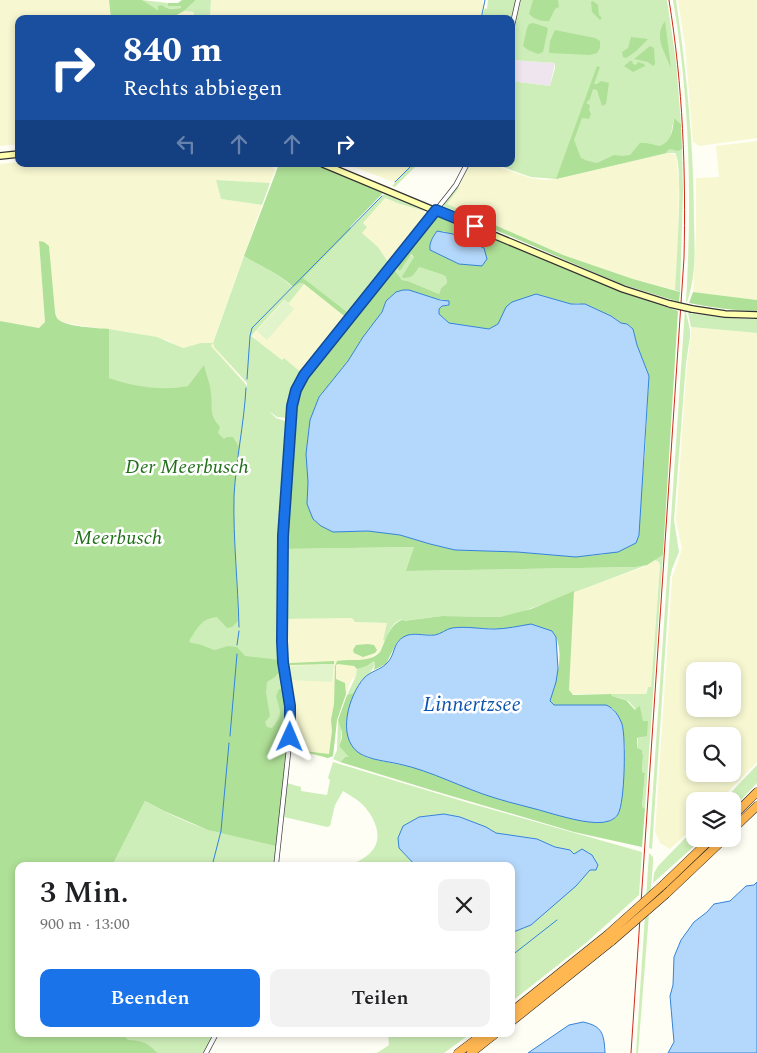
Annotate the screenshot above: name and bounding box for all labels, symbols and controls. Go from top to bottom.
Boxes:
text: 840 m [123,24,222,77]
icon: right [40,35,105,100]
text: Rechts abbiegen [123,72,282,105]
icon: left [172,130,200,158]
icon: ahead [225,130,253,158]
icon: ahead [278,130,306,158]
icon: right [331,130,359,158]
pin [454,205,496,247]
icon: arrive [461,212,489,240]
park label: Der Meerbusch [125,452,249,482]
park label: Meerbusch [74,523,162,553]
map controls [686,662,741,847]
button: sound [686,662,741,717]
water label: Linnertzsee [423,689,521,721]
position arrow [263,710,315,762]
button: search [686,727,741,782]
button: layers [686,792,741,847]
text: 3 Min. [40,870,129,916]
button: close [438,879,490,931]
text: 900 m · 13:00 [40,912,130,936]
button: Beenden [40,969,260,1027]
button: Teilen [270,969,490,1027]

